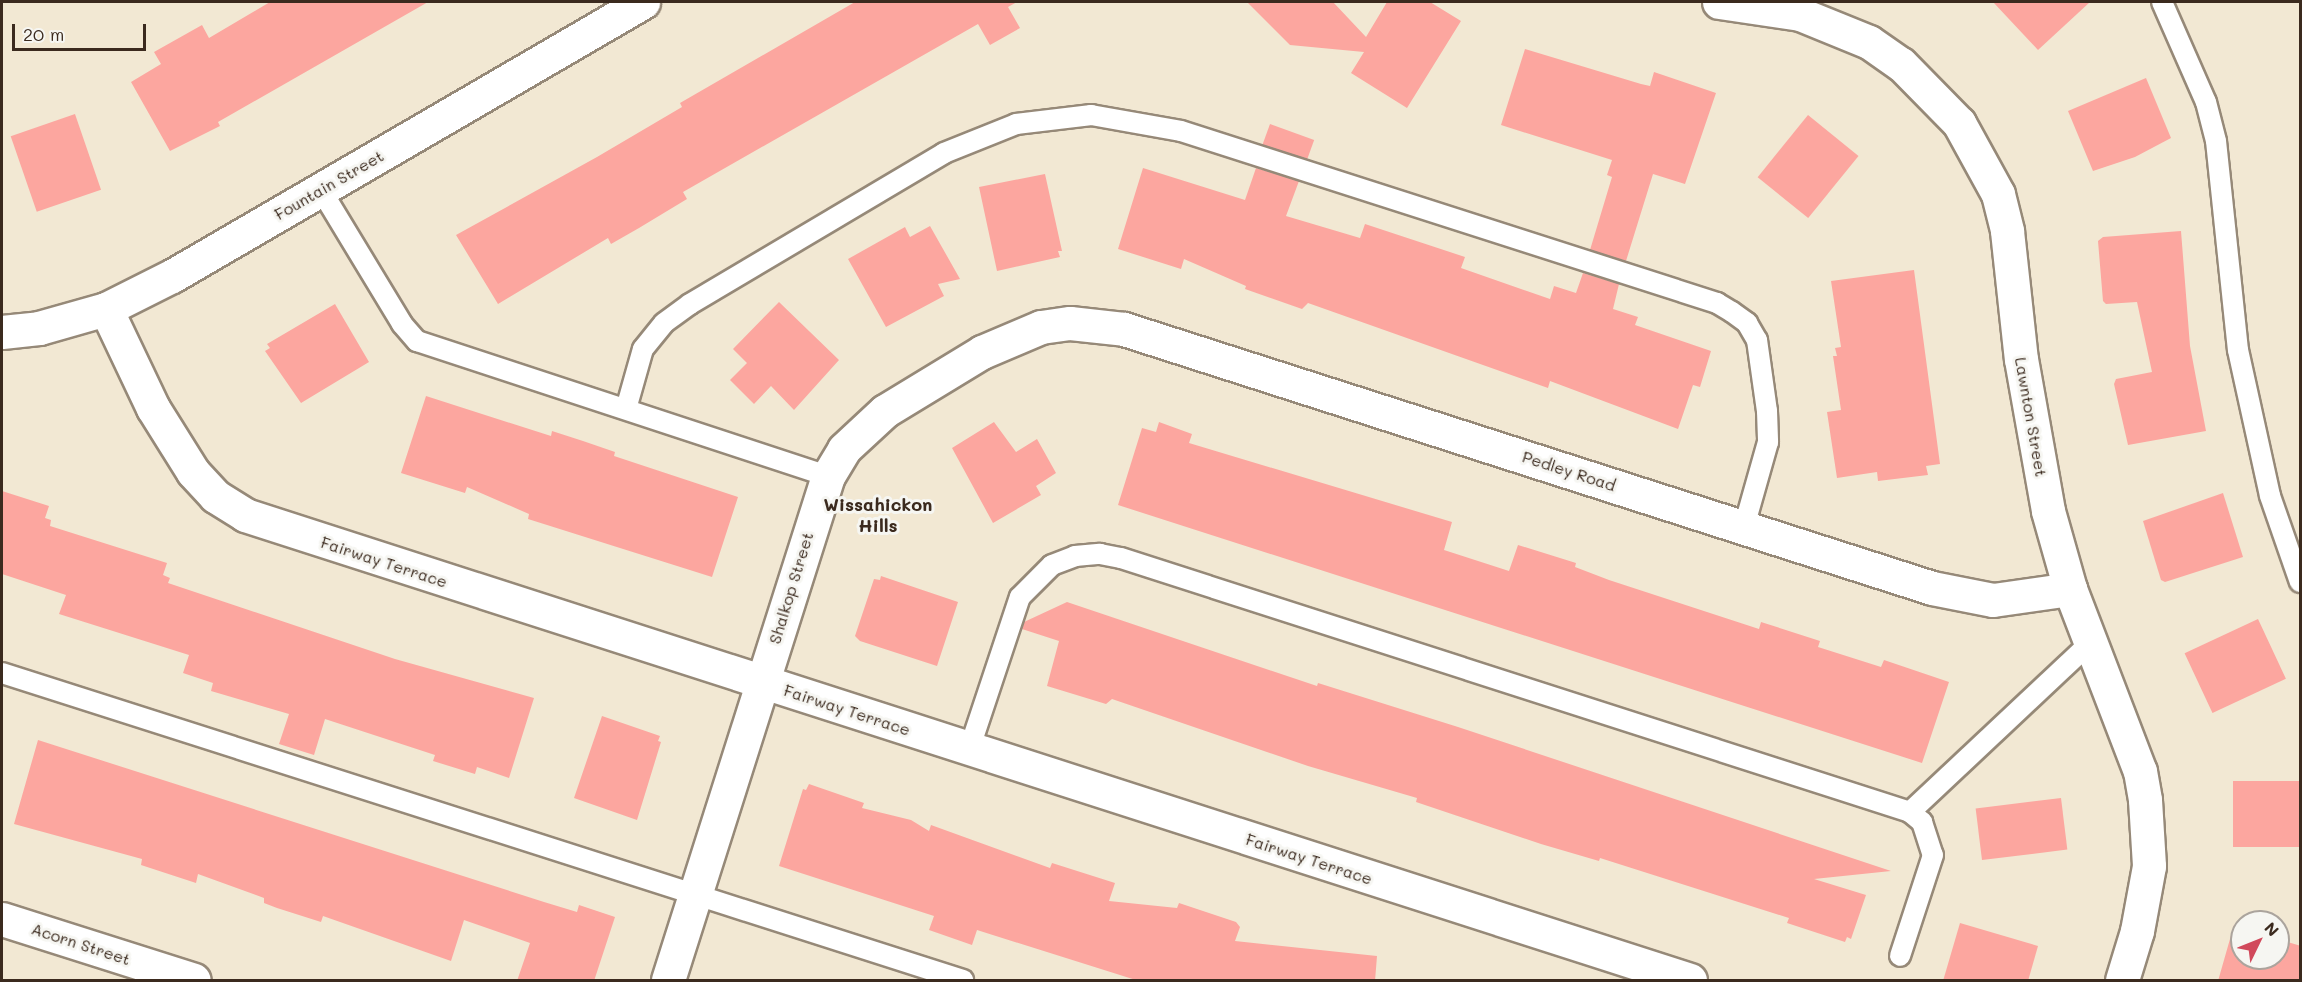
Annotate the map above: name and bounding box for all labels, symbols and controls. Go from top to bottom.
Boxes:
scale bar [15,12,148,50]
text: 20 m [23,22,64,46]
street label: Fountain Street [271,146,387,224]
street label: Lawnton Street [2011,356,2051,478]
street label: Pedley Road [1520,447,1618,495]
district label: Wissahickon Hills [824,494,932,536]
street label: Shalkop Street [765,530,817,646]
street label: Fairway Terrace [318,532,450,592]
street label: Fairway Terrace [781,680,913,740]
street label: Fairway Terrace [1243,829,1375,889]
north arrow [2230,910,2290,970]
text: N [2260,917,2284,940]
street label: Acorn Street [29,919,133,969]

